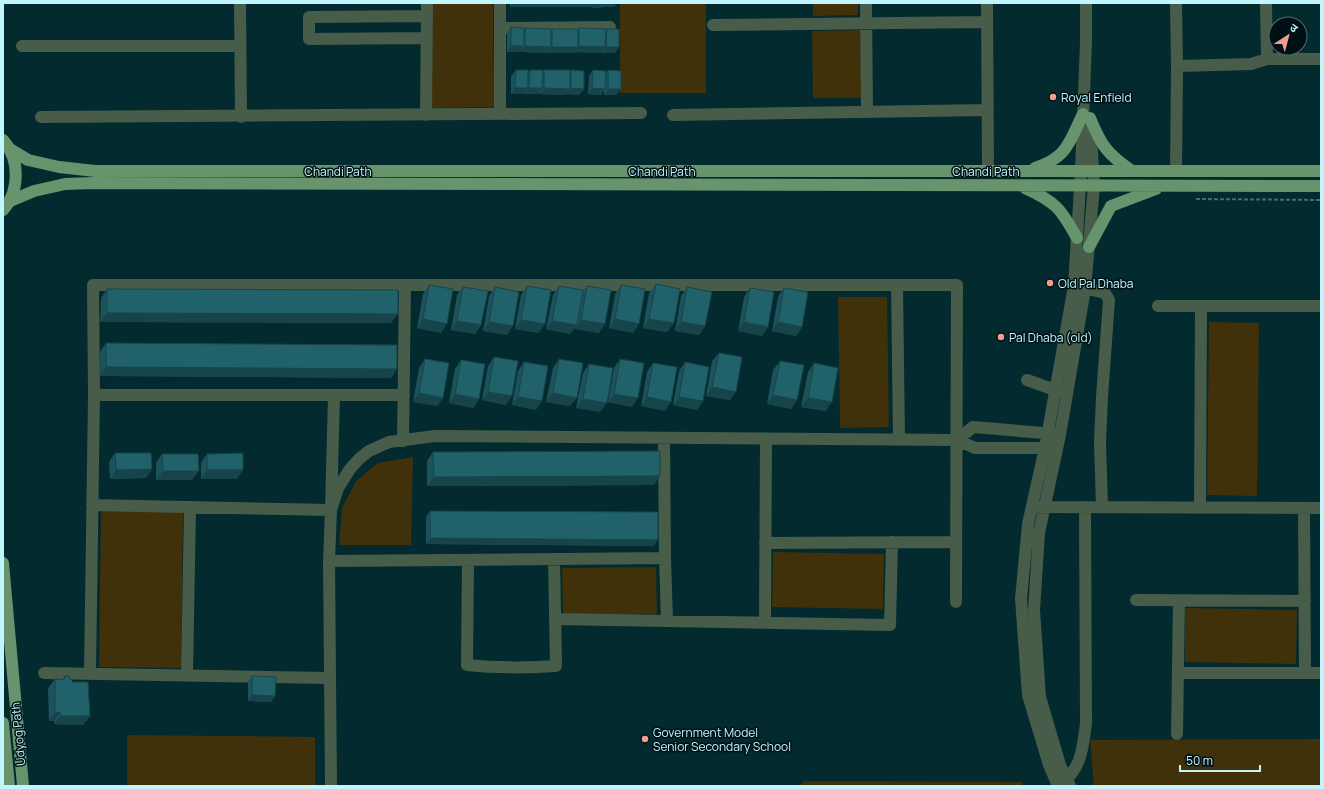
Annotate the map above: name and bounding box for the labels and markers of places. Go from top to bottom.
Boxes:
place label: Royal Enfield [1061,89,1132,106]
marker: Royal Enfield [1048,92,1058,102]
place label: Old Pal Dhaba [1058,275,1133,292]
marker: Old Pal Dhaba [1045,278,1055,288]
place label: Pal Dhaba (old) [1009,329,1093,346]
marker: Pal Dhaba (old) [996,332,1006,342]
place label: Government Model Senior Secondary School [653,724,791,755]
marker: Government Model Senior Secondary School [640,734,650,744]

